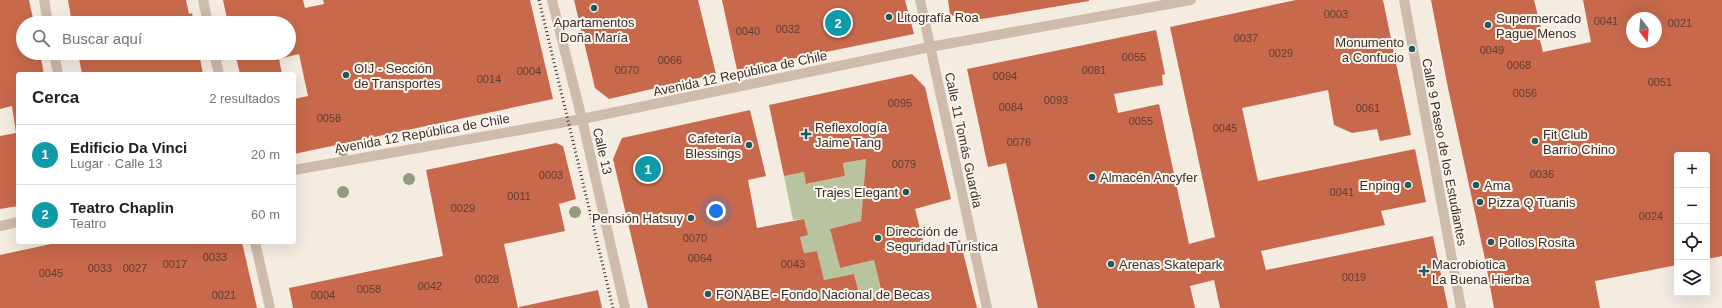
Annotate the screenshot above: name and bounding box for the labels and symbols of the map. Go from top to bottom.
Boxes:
marker: Apartamentos Doña María [589,3,599,13]
pin: 2 [825,8,851,38]
house number: 0003 [1324,8,1348,20]
place label: Litografía Roa [897,10,979,25]
place label: Supermercado Pague Menos [1496,11,1581,41]
marker: Litografía Roa [884,12,894,22]
north arrow [1626,12,1662,48]
place label: Apartamentos Doña María [554,15,635,45]
house number: 0041 [1594,15,1618,27]
house number: 0021 [1668,17,1692,29]
marker: Supermercado Pague Menos [1483,20,1493,30]
house number: 0032 [776,23,800,35]
house number: 0040 [736,25,760,37]
house number: 0037 [1234,32,1258,44]
place label: Monumento a Confucio [1335,35,1404,65]
marker: Monumento a Confucio [1407,44,1417,54]
house number: 0049 [1480,44,1504,56]
house number: 0029 [1269,47,1293,59]
street label: Avenida 12 República de Chile [652,48,829,99]
house number: 0055 [1122,51,1146,63]
house number: 0066 [658,54,682,66]
street label: Calle 9 Paseo de los Estudiantes [1419,57,1470,248]
house number: 0068 [1507,59,1531,71]
place label: OIJ - Sección de Transportes [354,61,441,91]
house number: 0070 [615,64,639,76]
house number: 0081 [1082,64,1106,76]
house number: 0004 [517,65,541,77]
marker: OIJ - Sección de Transportes [341,70,351,80]
house number: 0094 [993,70,1017,82]
street label: Calle 11 Tomás Guardia [942,71,985,210]
house number: 0014 [477,73,501,85]
house number: 0051 [1648,76,1672,88]
house number: 0056 [1513,87,1537,99]
house number: 0093 [1044,94,1068,106]
house number: 0095 [888,97,912,109]
house number: 0084 [999,101,1023,113]
house number: 0061 [1356,102,1380,114]
street label: Avenida 12 República de Chile [333,111,511,156]
house number: 0058 [317,112,341,124]
house number: 0055 [1129,115,1153,127]
place label: Reflexología Jaime Tang [815,120,888,150]
house number: 0045 [1213,122,1237,134]
street label: Calle 13 [590,126,615,176]
place label: Fit Club Barrio Chino [1543,127,1615,157]
marker: Reflexología Jaime Tang [800,128,812,140]
place label: Cafetería Blessings [685,131,742,161]
house number: 0076 [1007,136,1031,148]
marker: Fit Club Barrio Chino [1530,136,1540,146]
marker: Cafetería Blessings [744,140,754,150]
pin: 1 [635,154,661,184]
house number: 0079 [892,158,916,170]
house number: 0036 [1530,168,1554,180]
house number: 0003 [539,169,563,181]
place label: Almacén Ancyfer [1100,170,1198,185]
marker: Almacén Ancyfer [1087,172,1097,182]
place label: Enping [1360,178,1400,193]
place label: Ama [1484,178,1512,193]
marker: Enping [1403,180,1413,190]
marker: Ama [1471,180,1481,190]
place label: Trajes Elegant [815,185,898,200]
house number: 0041 [1330,186,1354,198]
marker: Trajes Elegant [901,187,911,197]
house number: 0011 [507,190,531,202]
place label: Pizza Q Tuanis [1488,195,1576,210]
marker: Pizza Q Tuanis [1475,197,1485,207]
your location [706,201,726,221]
house number: 0029 [451,202,475,214]
house number: 0024 [1639,210,1663,222]
place label: Pensión Hatsuy [592,211,683,226]
marker: Pensión Hatsuy [686,213,696,223]
place label: Dirección de Seguridad Turística [886,224,999,254]
house number: 0070 [683,232,707,244]
marker: Dirección de Seguridad Turística [873,233,883,243]
place label: Pollos Rosita [1499,235,1576,250]
marker: Pollos Rosita [1486,237,1496,247]
house number: 0033 [203,251,227,263]
house number: 0064 [688,252,712,264]
place label: Arenas Skatepark [1119,257,1223,272]
place label: Macrobiotica La Buena Hierba [1432,257,1530,287]
house number: 0017 [163,258,187,270]
house number: 0043 [781,258,805,270]
marker: Arenas Skatepark [1106,259,1116,269]
house number: 0033 [88,262,112,274]
house number: 0027 [123,262,147,274]
marker: Macrobiotica La Buena Hierba [1419,266,1429,276]
house number: 0045 [39,267,63,279]
house number: 0019 [1342,271,1366,283]
house number: 0028 [475,273,499,285]
house number: 0042 [418,280,442,292]
house number: 0058 [357,283,381,295]
place label: FONABE - Fondo Nacional de Becas [716,287,930,302]
house number: 0021 [212,289,236,301]
house number: 0004 [311,289,335,301]
marker: FONABE - Fondo Nacional de Becas [703,289,713,299]

